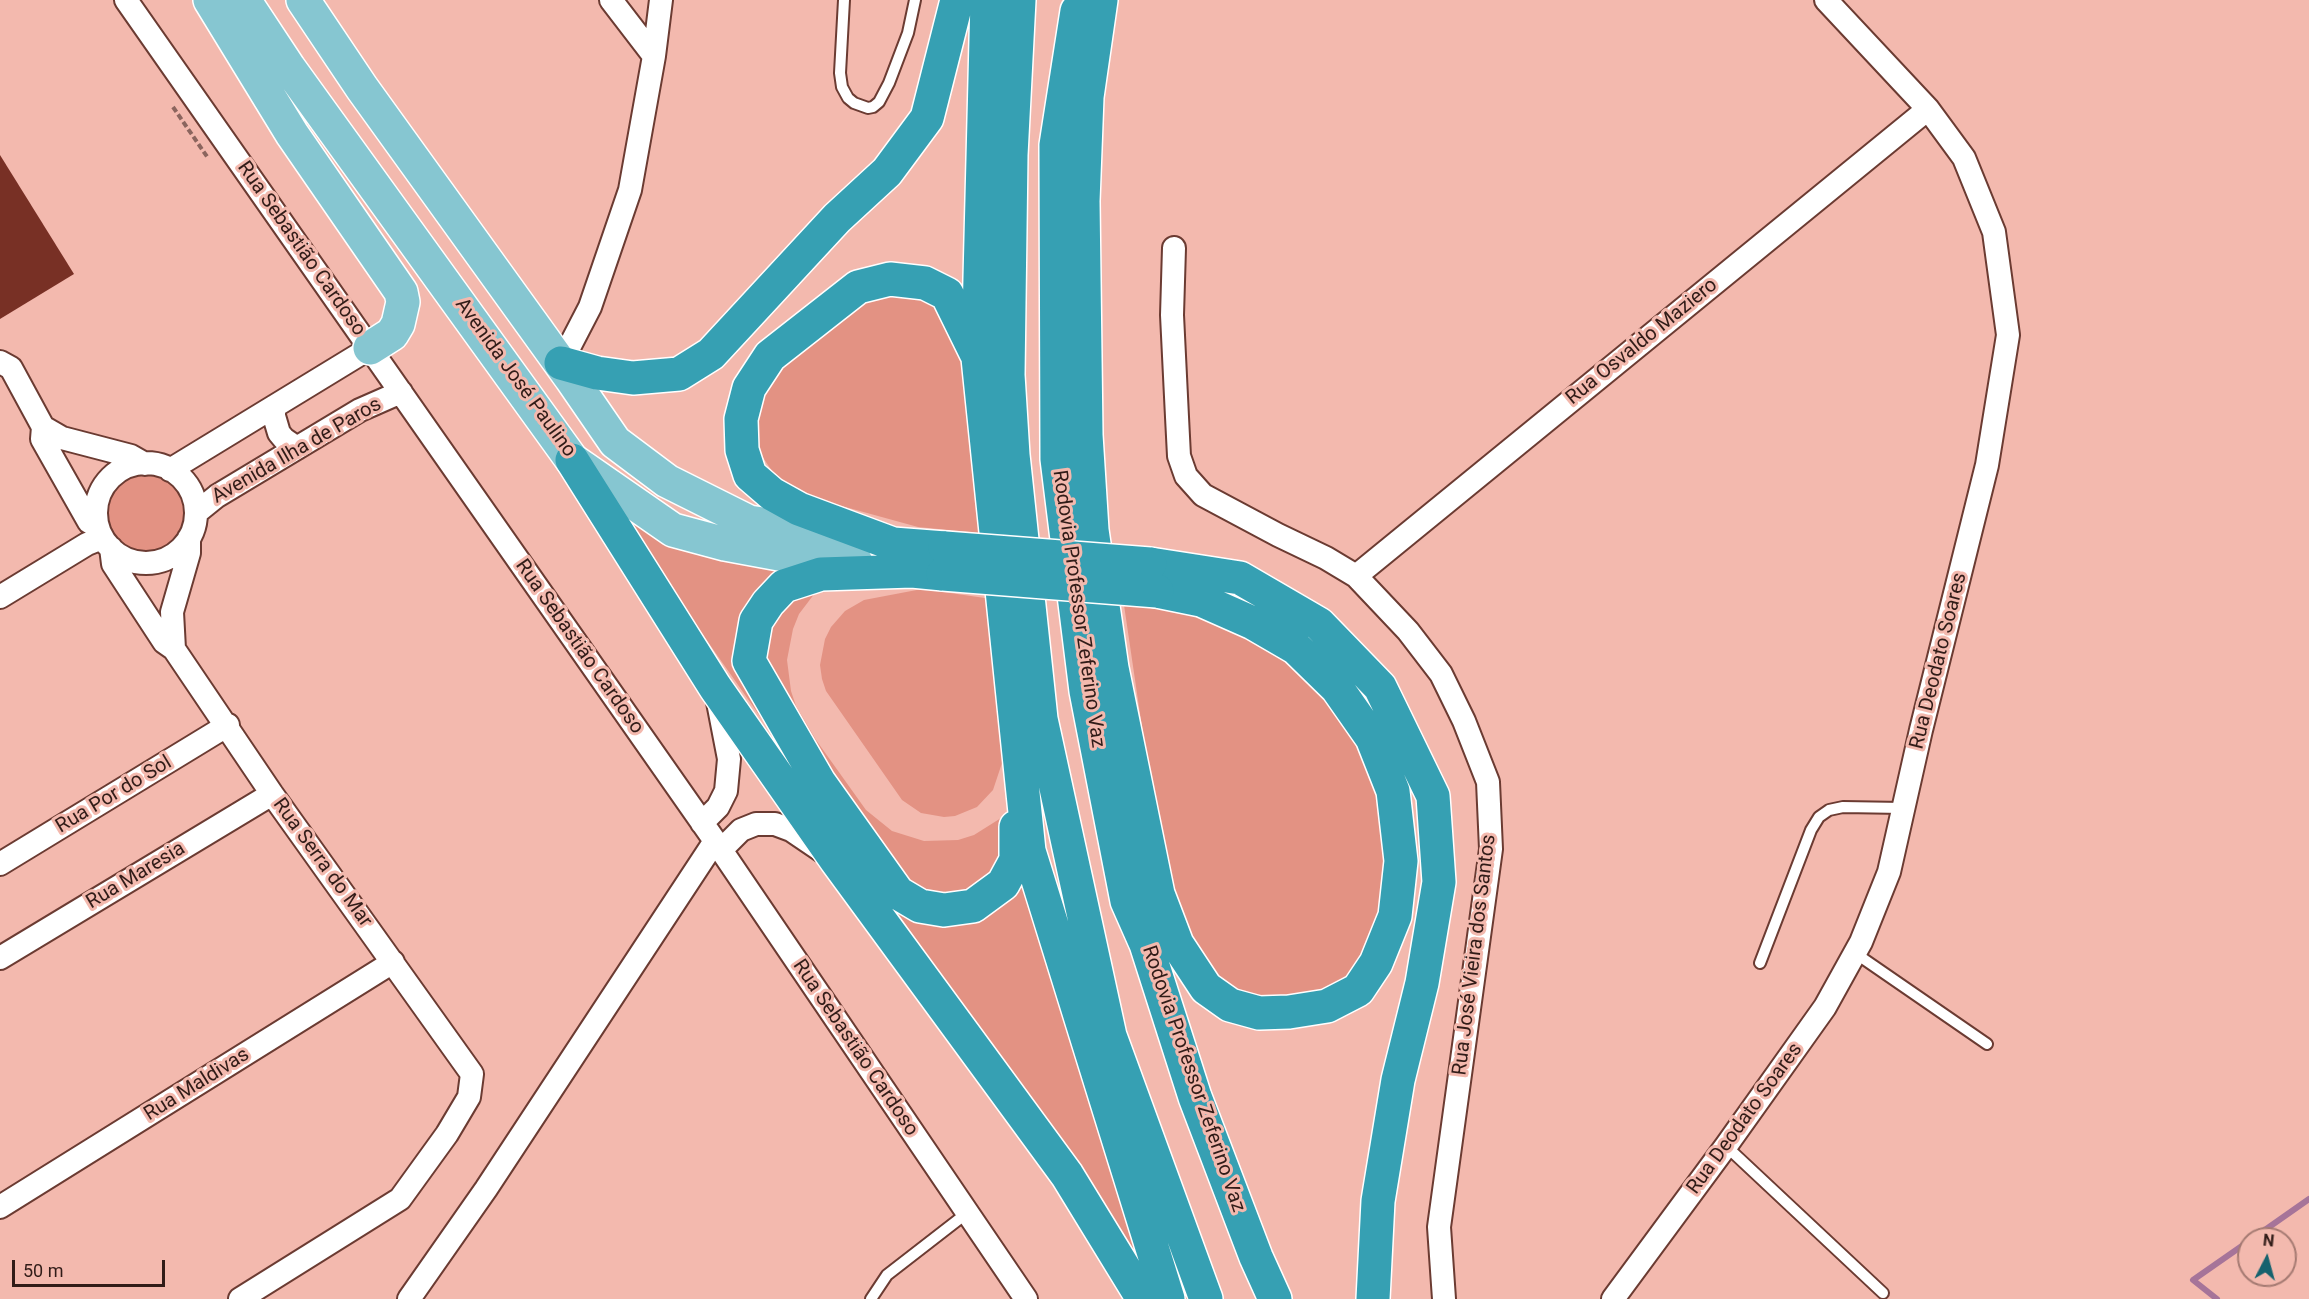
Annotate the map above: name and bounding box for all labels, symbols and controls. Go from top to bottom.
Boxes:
street label: Rua Sebastião Cardoso [232,157,370,341]
street label: Rua Osvaldo Maziero [1561,274,1723,410]
street label: Avenida José Paulino [449,294,581,462]
street label: Avenida Ilha de Paros [208,393,386,509]
street label: Rodovia Professor Zeferino Vaz [1047,469,1109,749]
street label: Rua Sebastião Cardoso [510,555,648,739]
street label: Rua Deodato Soares [1905,570,1973,752]
street label: Rua Por do Sol [52,751,176,839]
street label: Rua Serra do Mar [267,794,377,932]
street label: Rua José Vieira dos Santos [1448,833,1502,1077]
street label: Rua Maresia [82,837,190,915]
street label: Rodovia Professor Zeferino Vaz [1136,943,1250,1215]
street label: Rua Sebastião Cardoso [787,955,923,1141]
street label: Rua Deodato Soares [1682,1039,1808,1199]
street label: Rua Maldivas [140,1043,254,1127]
north arrow [2237,1227,2297,1287]
text: N [2262,1231,2275,1251]
scale bar [15,1248,168,1286]
text: 50 m [23,1260,63,1281]

